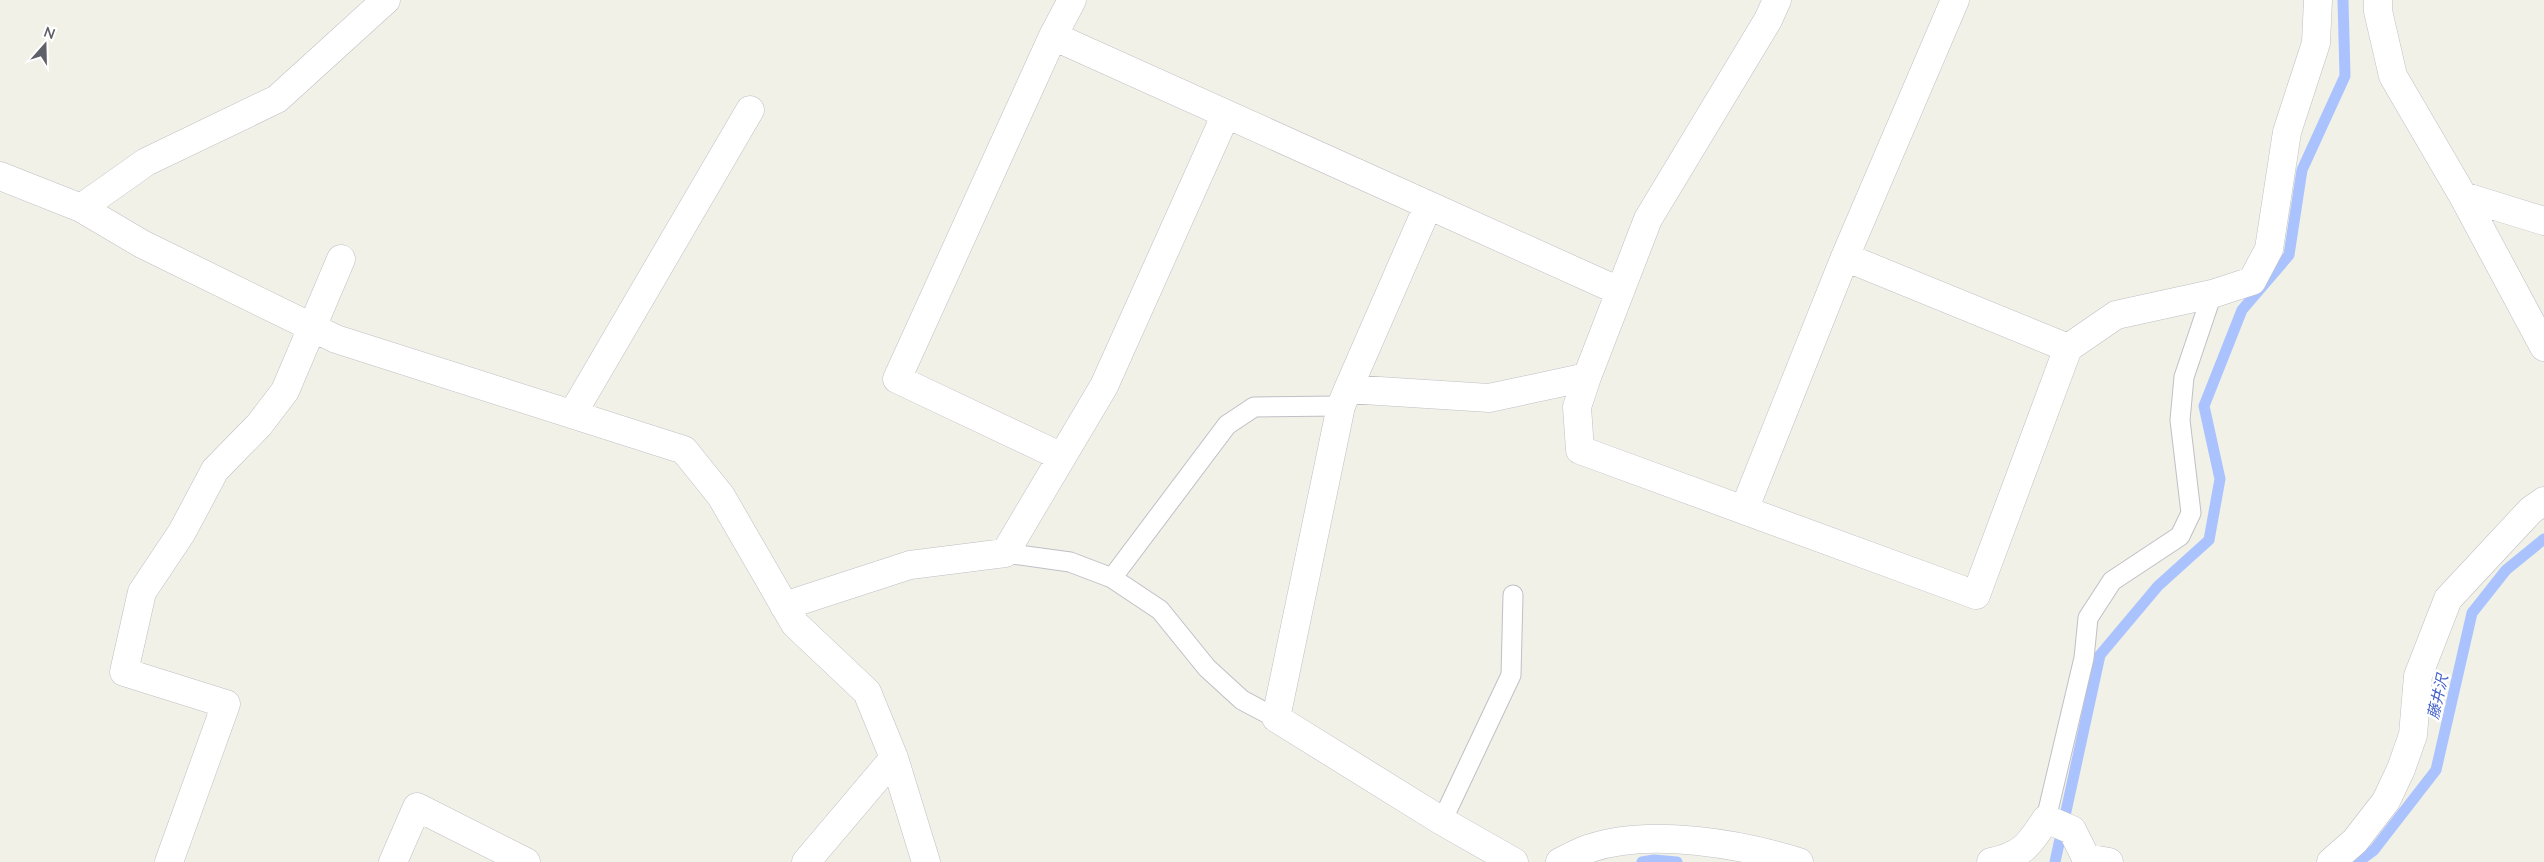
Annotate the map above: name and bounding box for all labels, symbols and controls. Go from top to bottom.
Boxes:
north arrow [20,20,70,70]
text: N [42,22,58,42]
water label: 藤井沢 [2423,671,2451,721]

